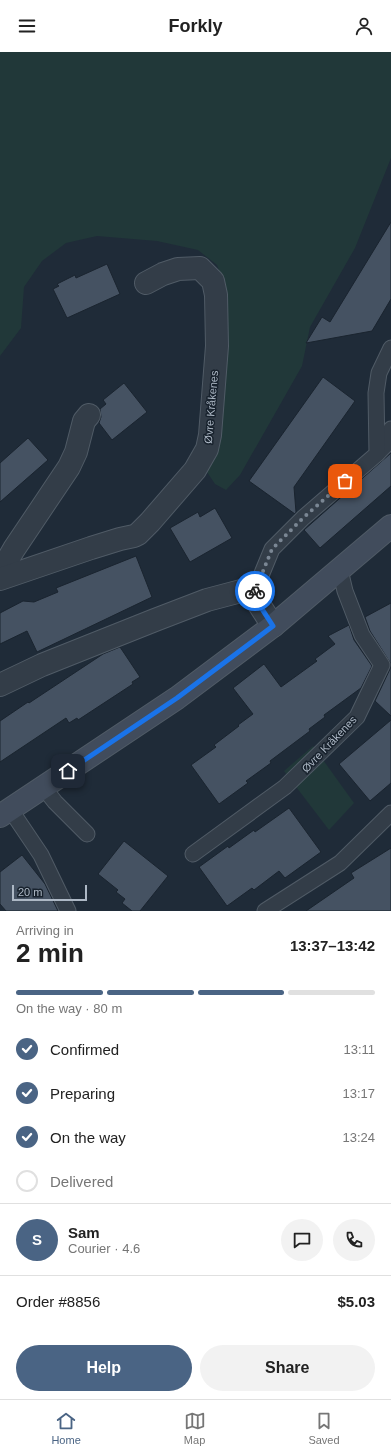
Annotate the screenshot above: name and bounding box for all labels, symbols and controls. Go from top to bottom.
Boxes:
icon: menu [16,15,38,37]
icon: person [353,15,375,37]
text: Forkly [168,16,223,36]
street label: Øvre Kråkenes [202,369,220,444]
pin [328,464,362,498]
icon: bag [334,470,356,492]
courier [235,571,275,611]
icon: bike [244,580,266,602]
street label: Øvre Kråkenes [299,713,359,775]
pin [51,754,85,788]
icon: home [57,760,79,782]
scale bar [12,883,87,902]
text: 20 m [18,886,42,898]
text: Arriving in [16,923,74,938]
text: 13:37–13:42 [290,937,375,954]
text: 2 min [16,938,84,968]
text: On the way · 80 m [16,1001,122,1016]
icon: check [16,1038,38,1060]
text: Confirmed [50,1041,119,1058]
text: 13:11 [343,1042,375,1057]
icon: check [16,1082,38,1104]
text: Preparing [50,1085,115,1102]
text: 13:17 [342,1086,375,1101]
icon: check [16,1126,38,1148]
text: On the way [50,1129,126,1146]
text: 13:24 [342,1130,375,1145]
text: Delivered [50,1173,113,1190]
button: chat [281,1219,323,1261]
button: phone [333,1219,375,1261]
text: Sam [68,1224,100,1241]
text: S [32,1231,42,1248]
text: Courier · 4.6 [68,1241,140,1256]
text: Order #8856 [16,1293,100,1310]
text: $5.03 [337,1293,375,1310]
button: Help [16,1345,192,1391]
button: Share [200,1345,375,1391]
tab: Home [51,1410,81,1446]
tab: Map [184,1410,206,1446]
tab: Saved [308,1410,340,1446]

